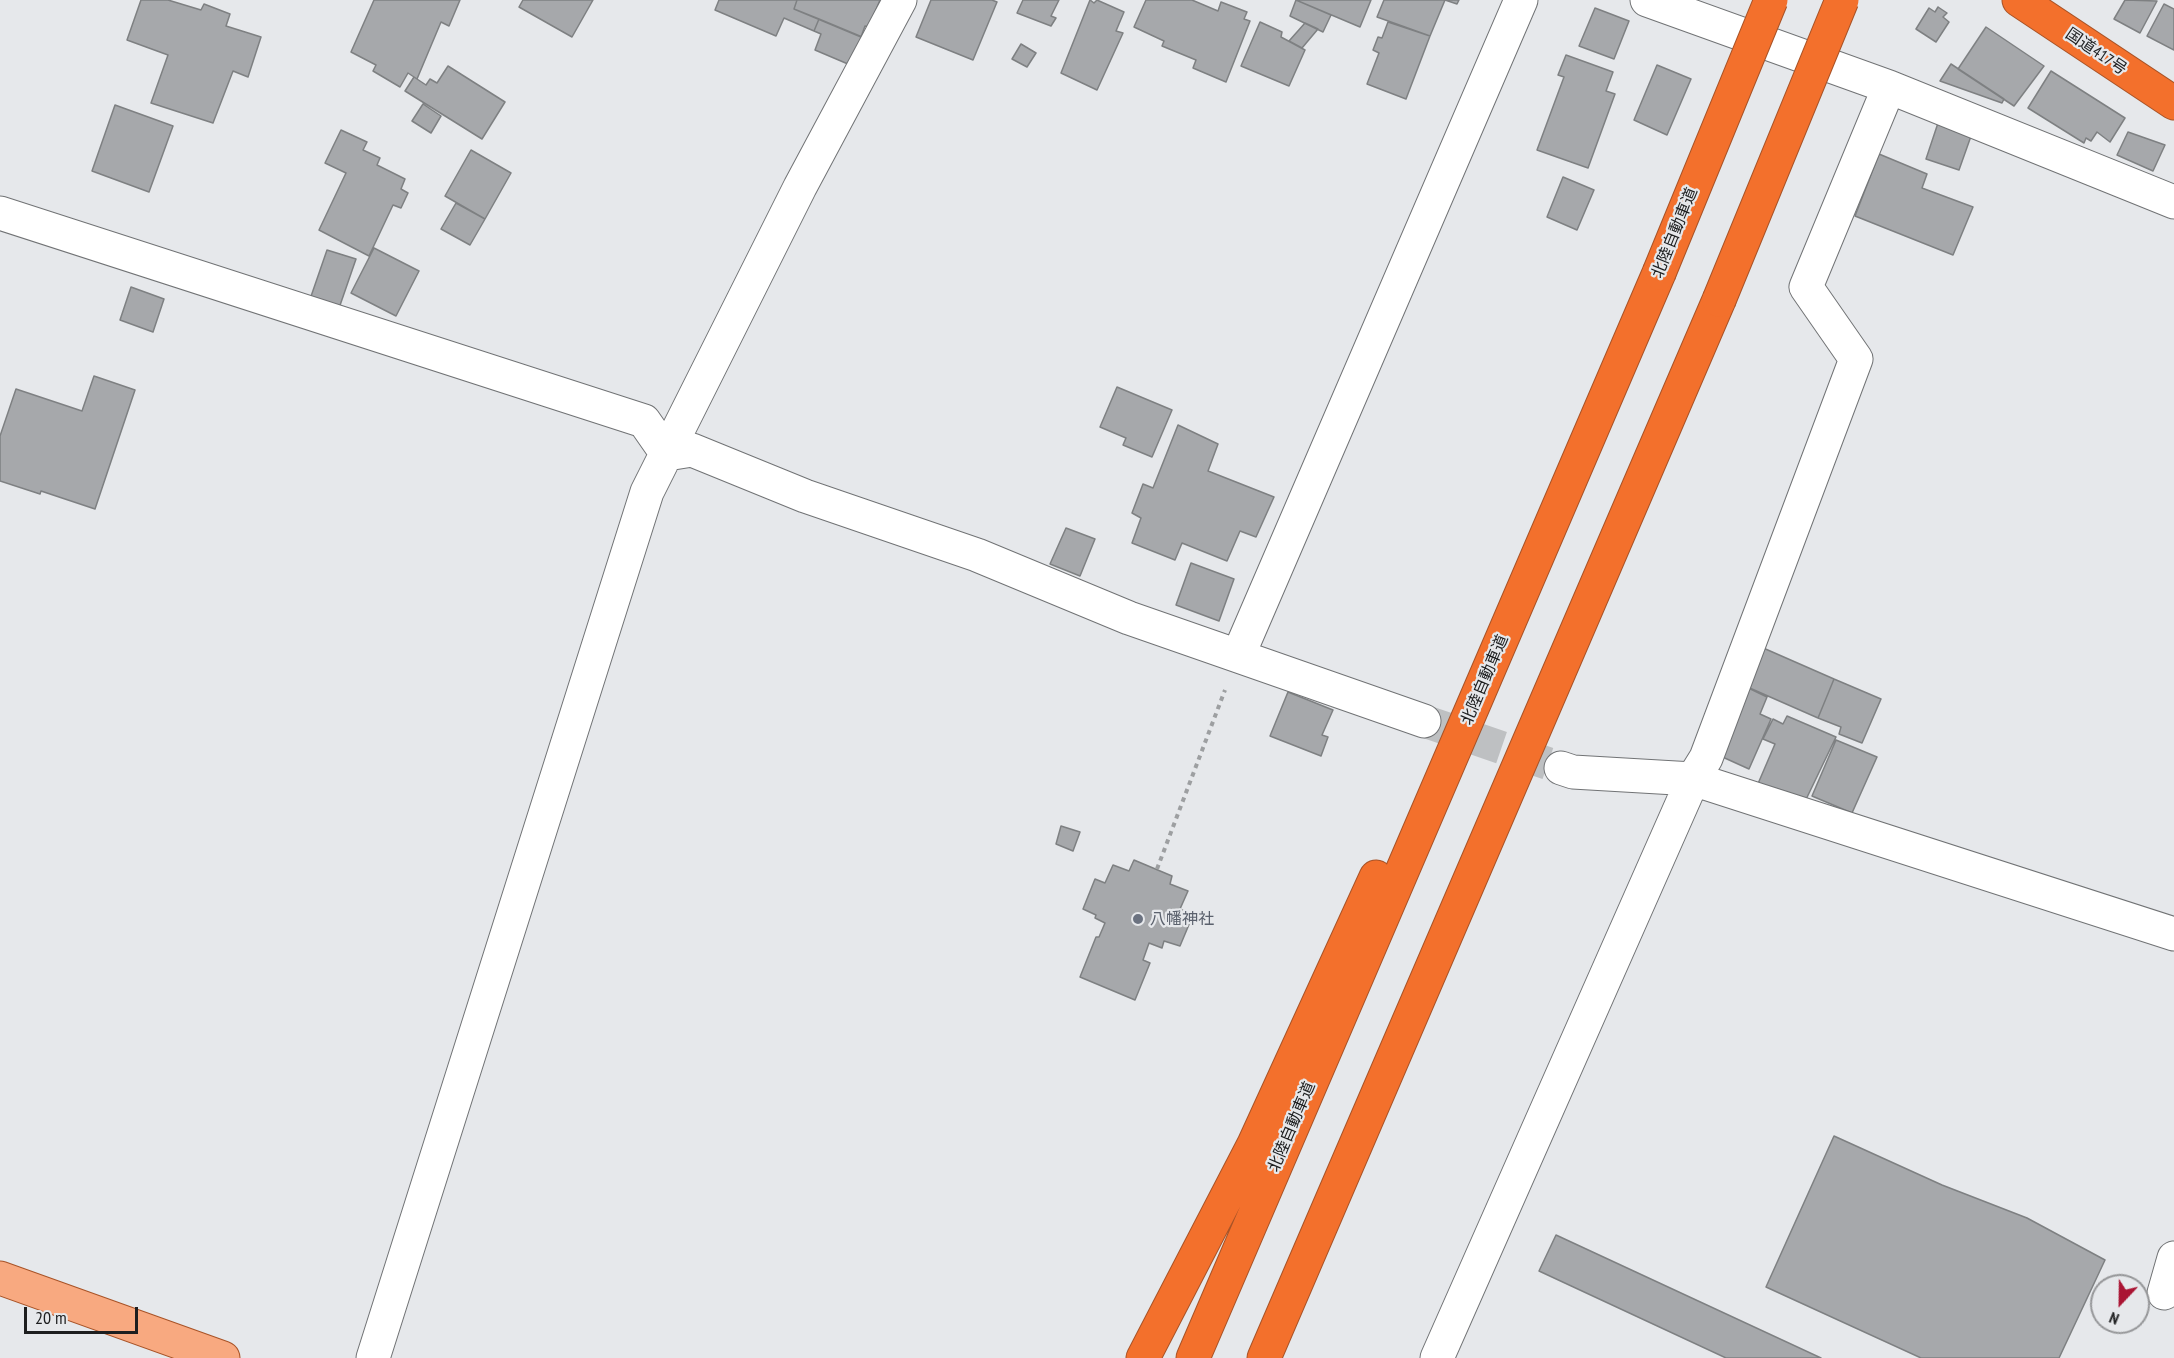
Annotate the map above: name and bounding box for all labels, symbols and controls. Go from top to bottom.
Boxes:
street label: 国道417号 [2062,25,2130,79]
street label: 北陸自動車道 [1648,185,1702,281]
street label: 北陸自動車道 [1457,632,1513,728]
place label: 八幡神社 [1150,909,1214,929]
marker: 八幡神社 [1131,912,1145,926]
street label: 北陸自動車道 [1264,1079,1320,1175]
north arrow [2090,1274,2150,1334]
scale bar [27,1295,141,1333]
text: 20 m [35,1306,67,1329]
text: N [2106,1308,2122,1330]

